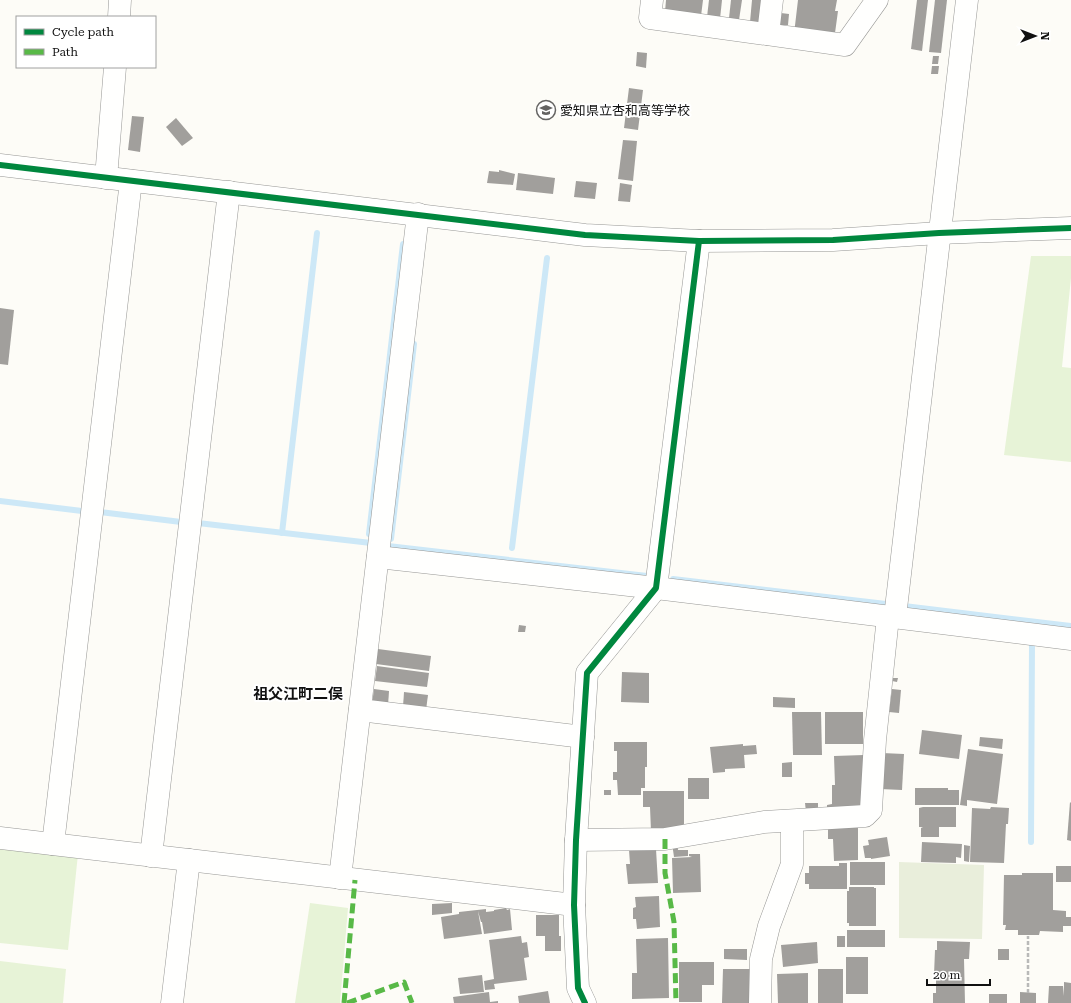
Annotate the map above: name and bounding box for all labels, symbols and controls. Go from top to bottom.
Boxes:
legend [16,16,156,68]
north arrow [1015,16,1055,56]
text: Cycle path [52,25,114,39]
text: N [1038,32,1051,41]
text: Path [52,45,78,59]
school or university icon: 愛知県立杏和高等学校 [535,99,557,121]
place label: 愛知県立杏和高等学校 [560,103,690,118]
district label: 祖父江町二俣 [253,685,343,703]
scale bar [927,961,990,987]
text: 20 m [933,968,960,982]

